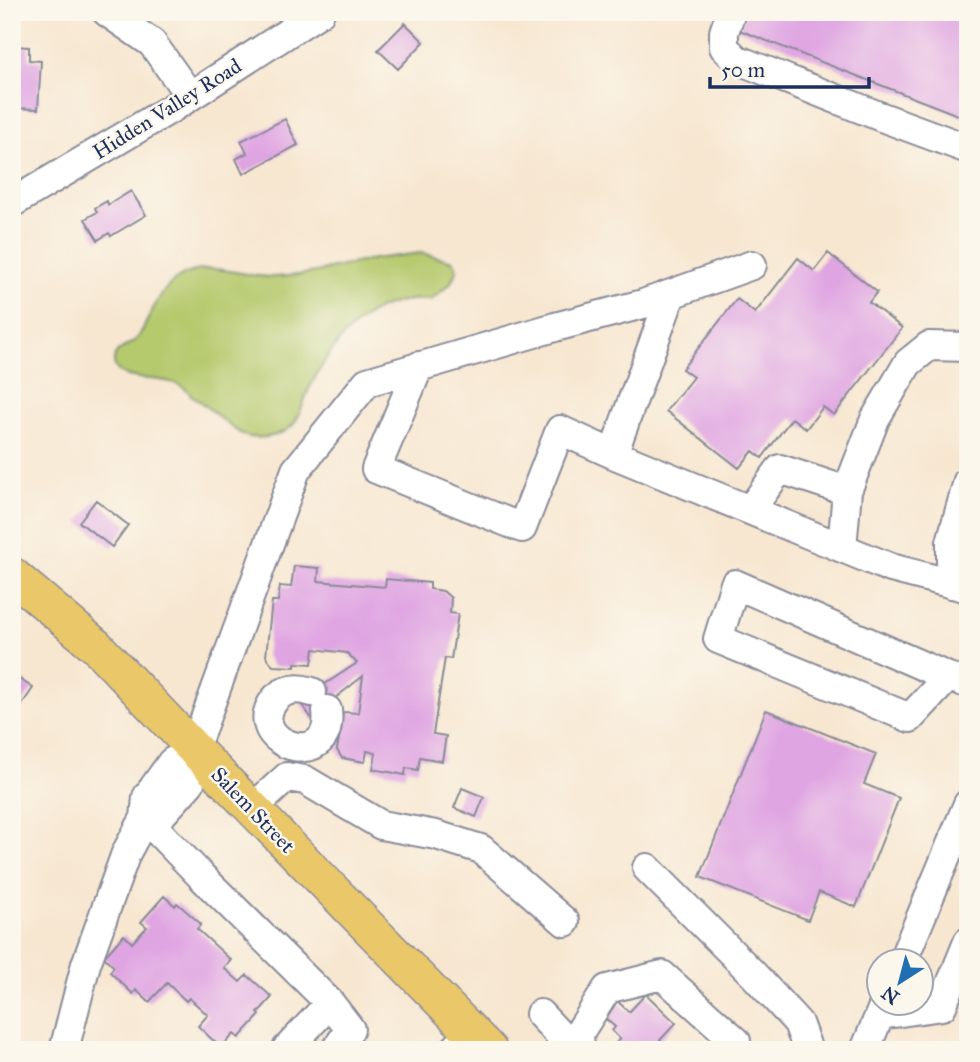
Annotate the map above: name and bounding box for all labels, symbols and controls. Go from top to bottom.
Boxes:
scale bar [710,46,870,90]
street label: Hidden Valley Road [88,53,247,165]
text: 50 m [721,57,766,83]
street label: Salem Street [206,762,301,859]
north arrow [864,946,934,1016]
text: N [877,981,904,1009]

